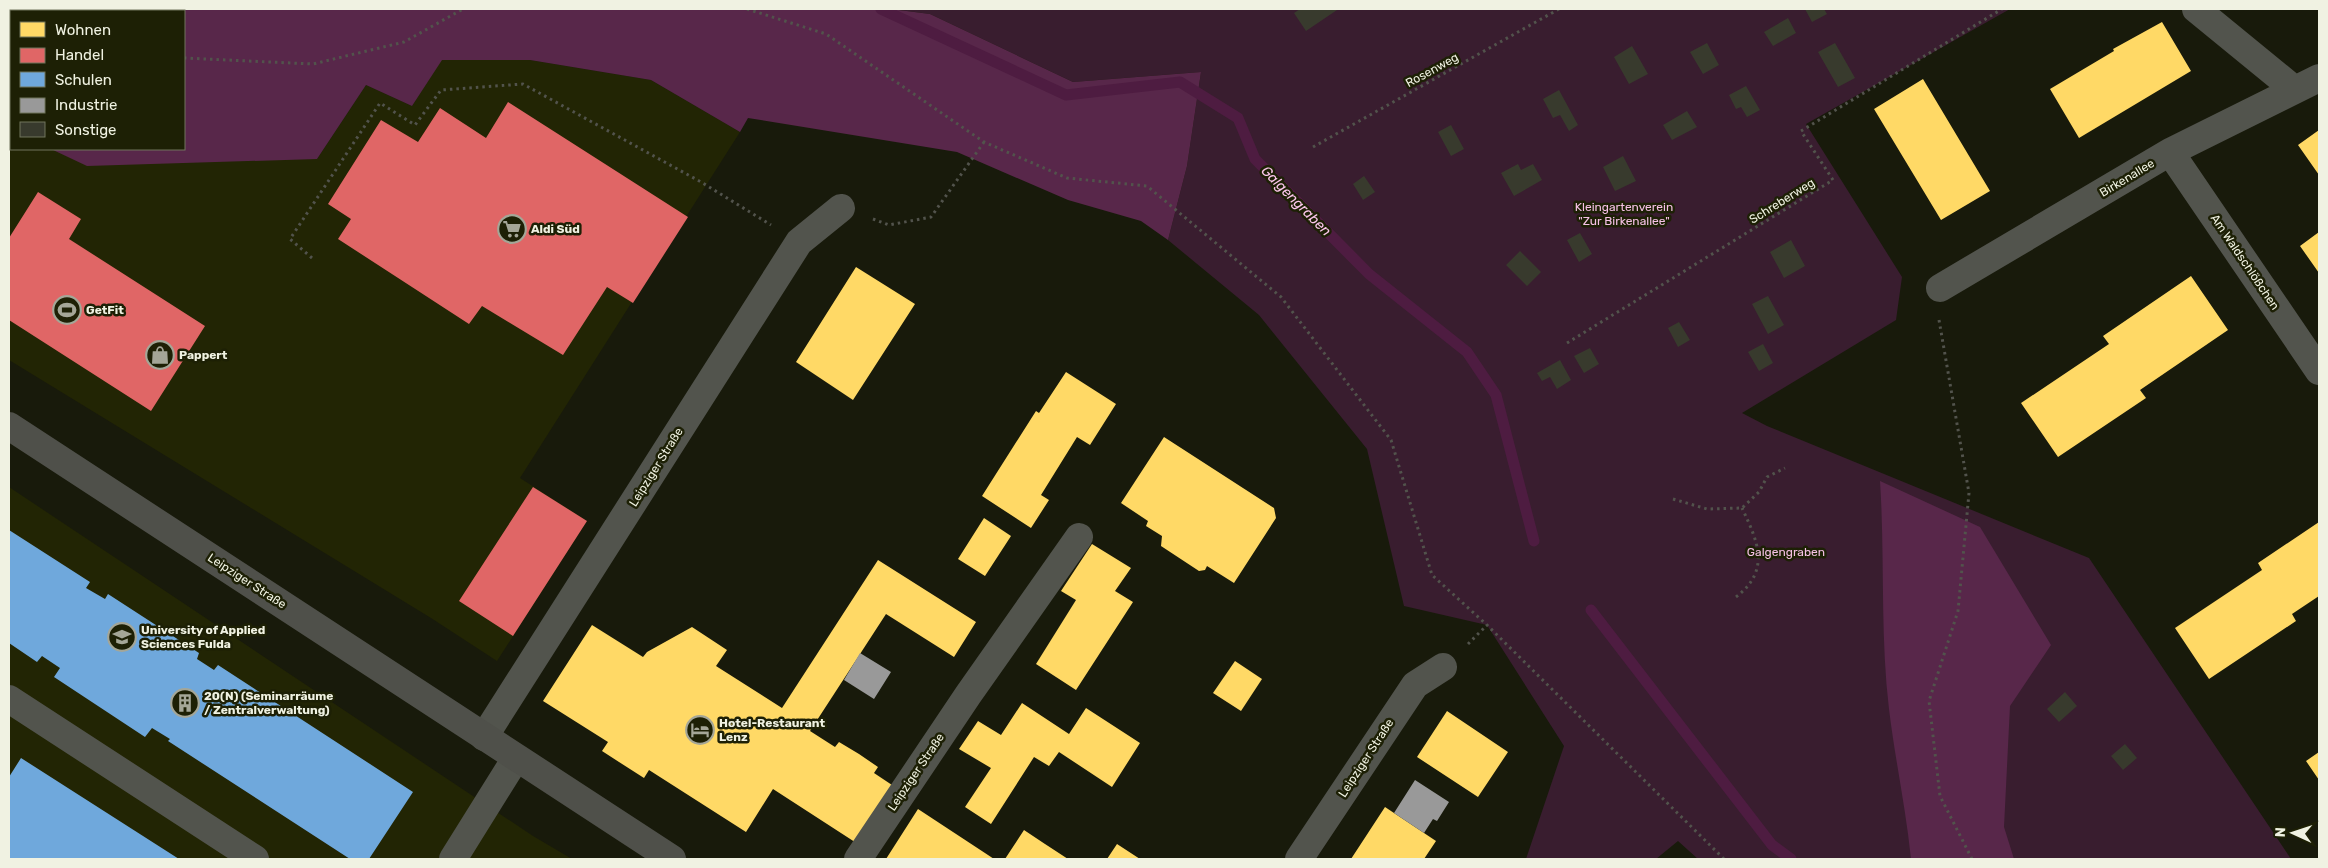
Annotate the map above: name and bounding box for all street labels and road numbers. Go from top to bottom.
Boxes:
street label: Rosenweg [1403,50,1461,90]
street label: Birkenallee [2097,156,2157,200]
street label: Schreberweg [1747,175,1817,227]
street label: Am Waldschlößchen [2208,212,2282,312]
street label: Leipziger Straße [626,425,686,509]
street label: Leipziger Straße [205,550,289,612]
street label: Leipziger Straße [1335,716,1397,800]
street label: Leipziger Straße [885,730,947,813]

